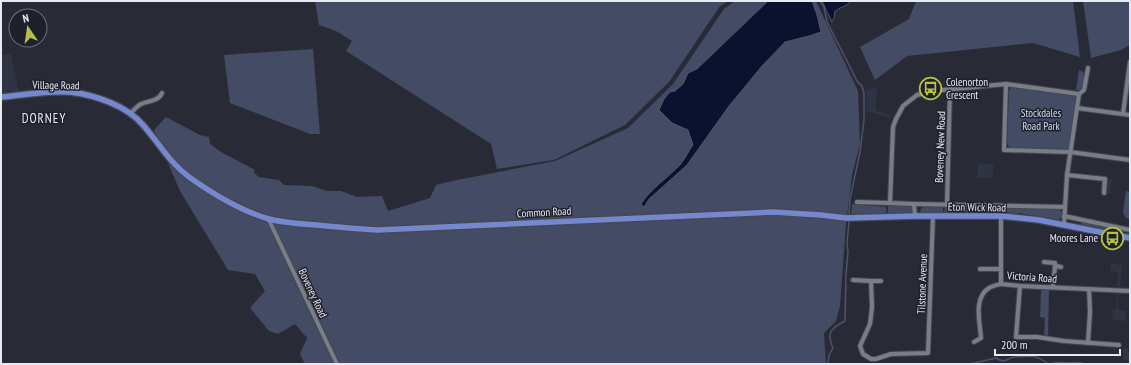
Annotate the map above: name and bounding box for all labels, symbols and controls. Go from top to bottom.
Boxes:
north arrow [8,8,48,48]
text: N [21,11,30,26]
bus stop icon: Colenorton Crescent [918,75,944,101]
place label: Colenorton Crescent [946,75,988,102]
street label: Village Road [31,78,80,92]
park label: Stockdales Road Park [1021,106,1062,133]
district label: DORNEY [22,110,66,127]
street label: Boveney New Road [932,111,948,183]
street label: Eton Wick Road [948,199,1006,215]
street label: Common Road [516,204,572,220]
bus stop icon: Moores Lane [1100,225,1126,251]
place label: Moores Lane [1050,231,1098,245]
street label: Tilstone Avenue [914,253,930,314]
street label: Boveney Road [296,266,331,320]
street label: Victoria Road [1006,268,1058,286]
scale bar [995,331,1120,357]
text: 200 m [1001,337,1028,352]

